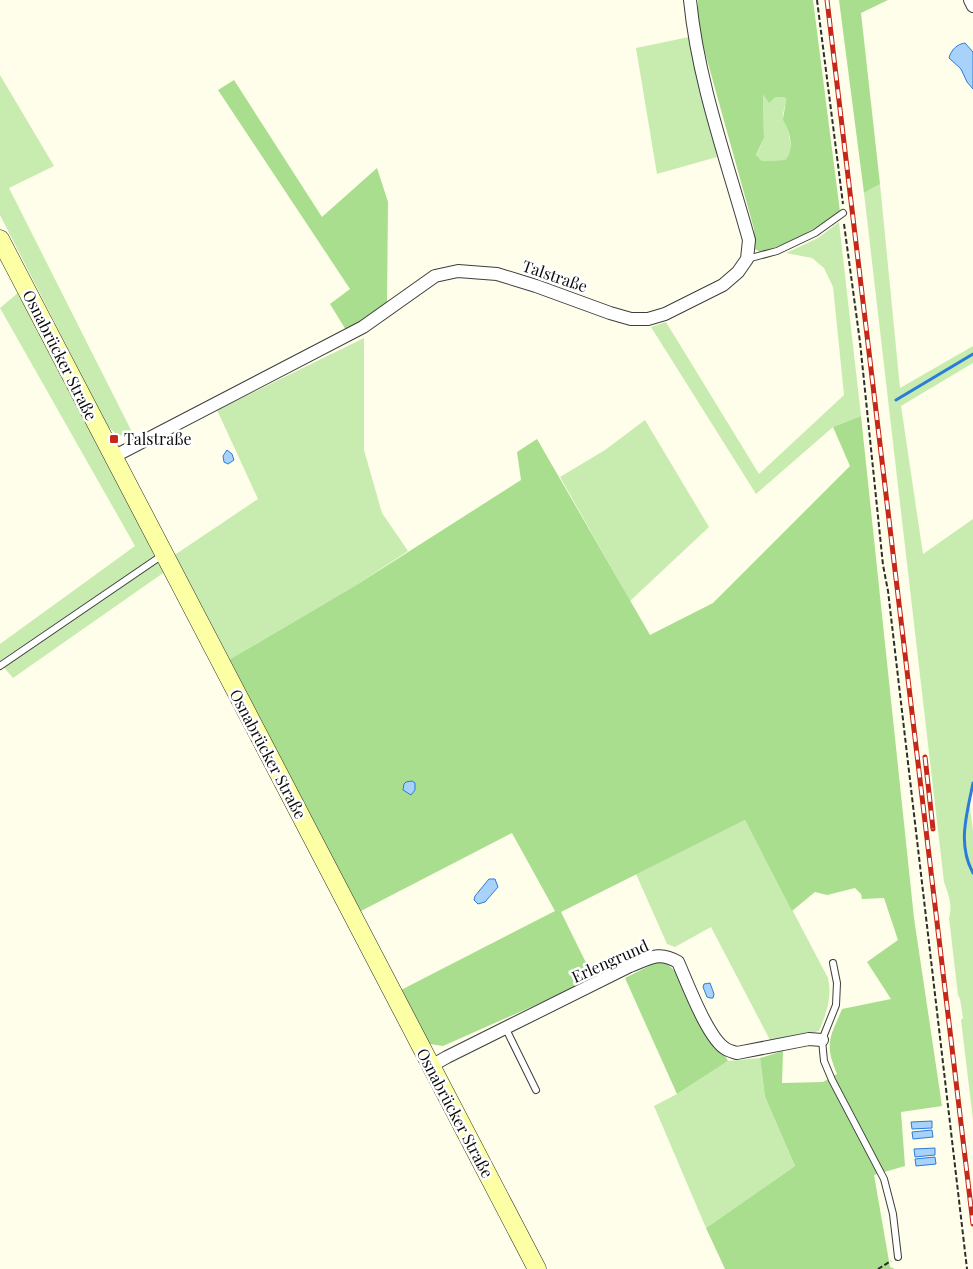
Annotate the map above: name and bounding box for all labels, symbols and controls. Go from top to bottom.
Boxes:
street label: Talstraße [520,255,591,296]
street label: Osnabrücker Straße [18,286,102,424]
place label: Talstraße [124,428,192,449]
marker: Talstraße [108,433,120,445]
street label: Osnabrücker Straße [225,685,311,822]
street label: Erlengrund [568,934,652,987]
street label: Osnabrücker Straße [412,1044,498,1181]

